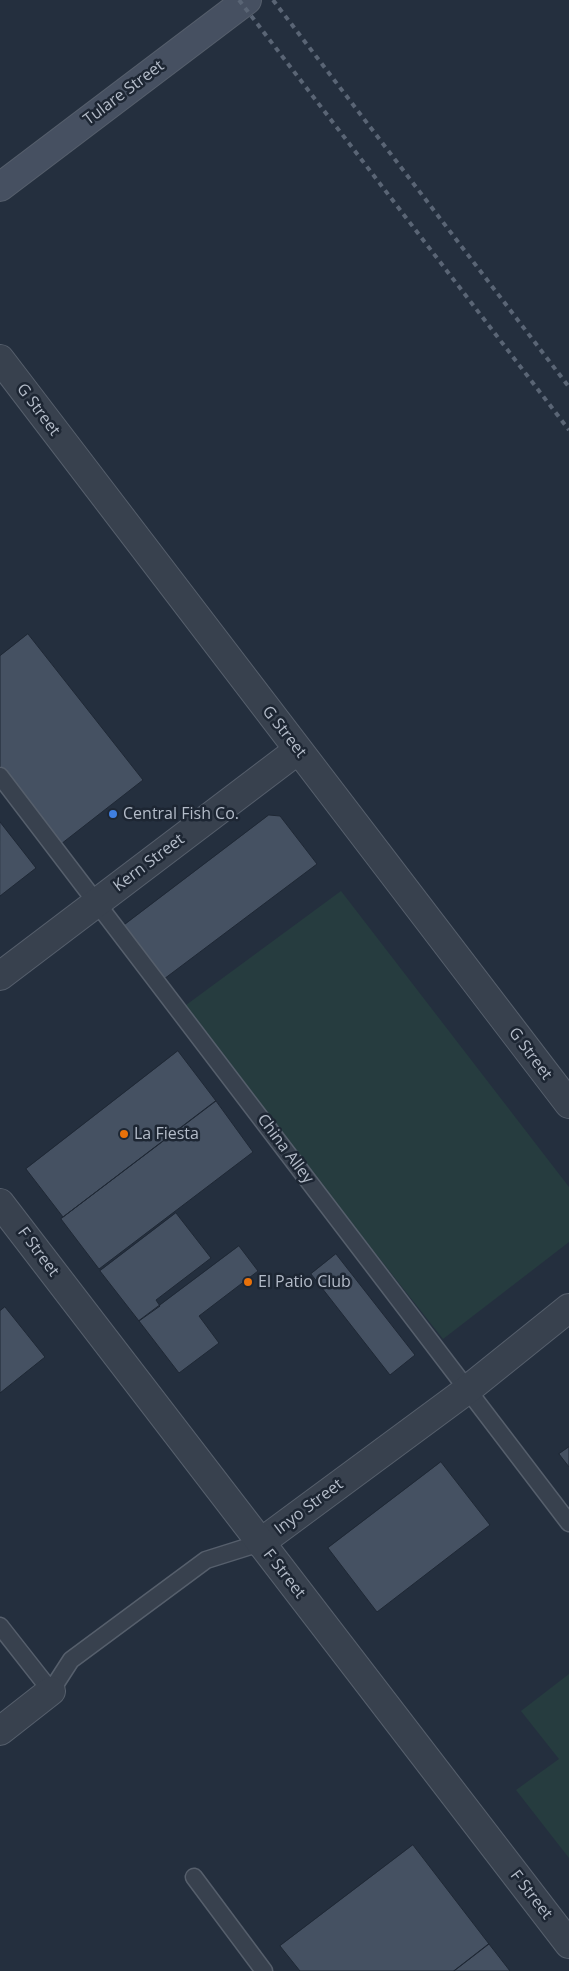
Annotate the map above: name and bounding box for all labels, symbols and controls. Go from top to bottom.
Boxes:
street label: Tulare Street [80,56,168,130]
street label: G Street [12,380,64,440]
street label: G Street [258,702,310,762]
place label: Central Fish Co. [123,804,239,824]
marker: Central Fish Co. [107,808,119,820]
street label: Kern Street [110,830,188,896]
street label: G Street [504,1024,556,1084]
street label: China Alley [253,1110,317,1188]
place label: La Fiesta [134,1124,199,1144]
marker: La Fiesta [118,1128,130,1140]
street label: F Street [13,1223,63,1281]
place label: El Patio Club [258,1272,351,1292]
marker: El Patio Club [242,1276,254,1288]
street label: Inyo Street [271,1475,347,1539]
street label: F Street [259,1546,309,1602]
street label: F Street [506,1867,556,1923]

